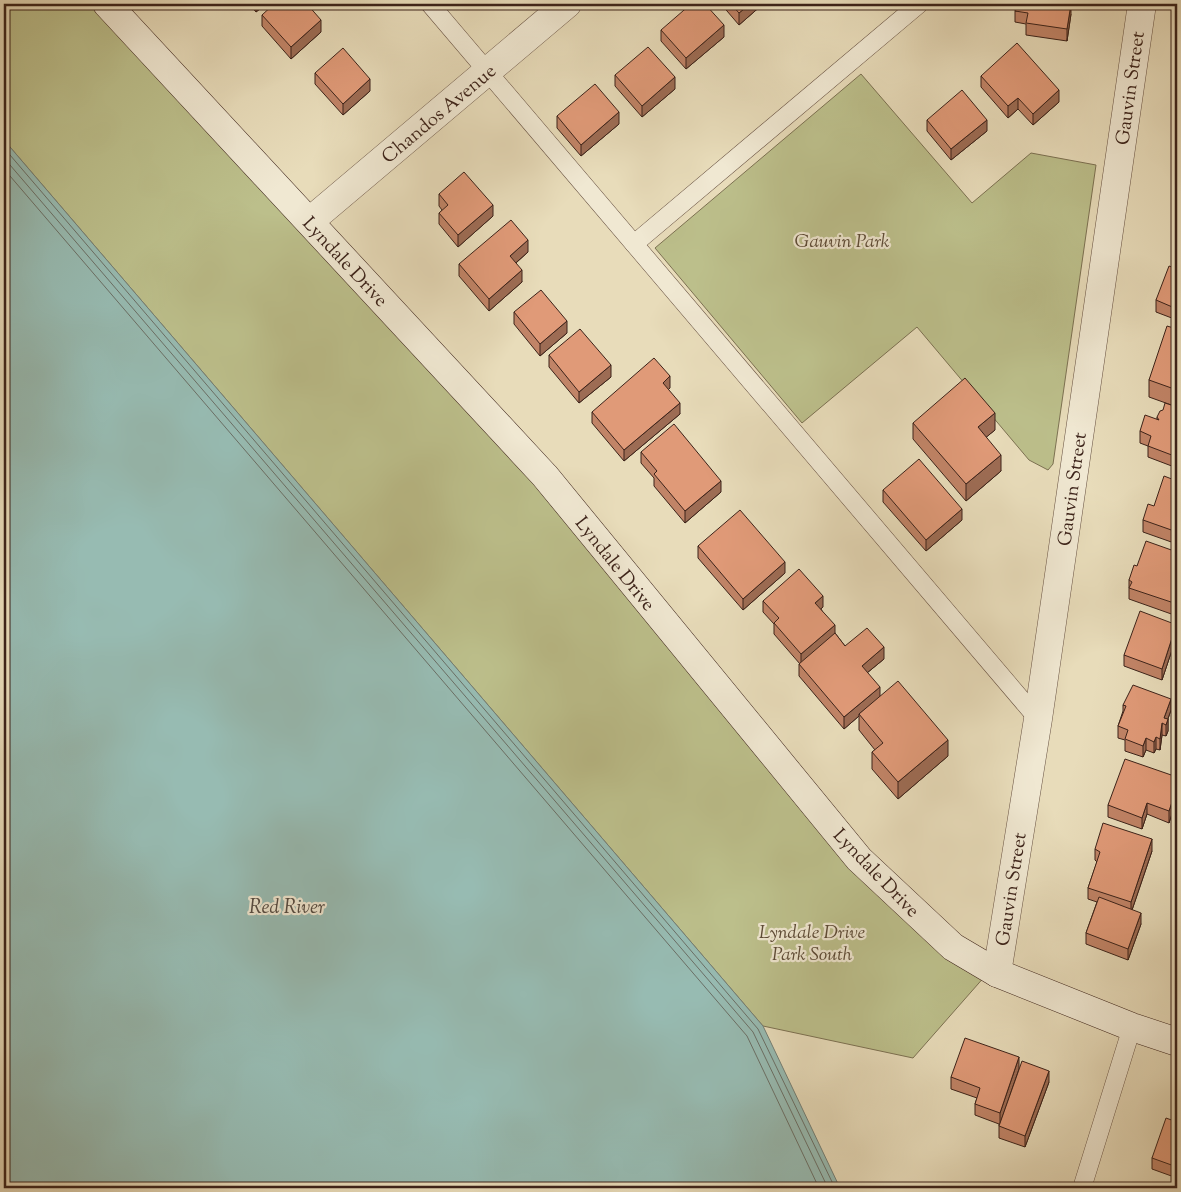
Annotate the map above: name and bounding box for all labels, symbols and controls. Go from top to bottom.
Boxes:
street label: Gauvin Street [1110,29,1153,147]
street label: Chandos Avenue [376,59,503,171]
street label: Lyndale Drive [295,212,393,314]
park label: Gauvin Park [795,229,890,256]
street label: Gauvin Street [1052,430,1095,548]
street label: Lyndale Drive [567,512,661,618]
street label: Lyndale Drive [826,823,925,924]
street label: Gauvin Street [990,830,1035,948]
water label: Red River [249,894,325,923]
park label: Lyndale Drive Park South [759,920,866,969]

